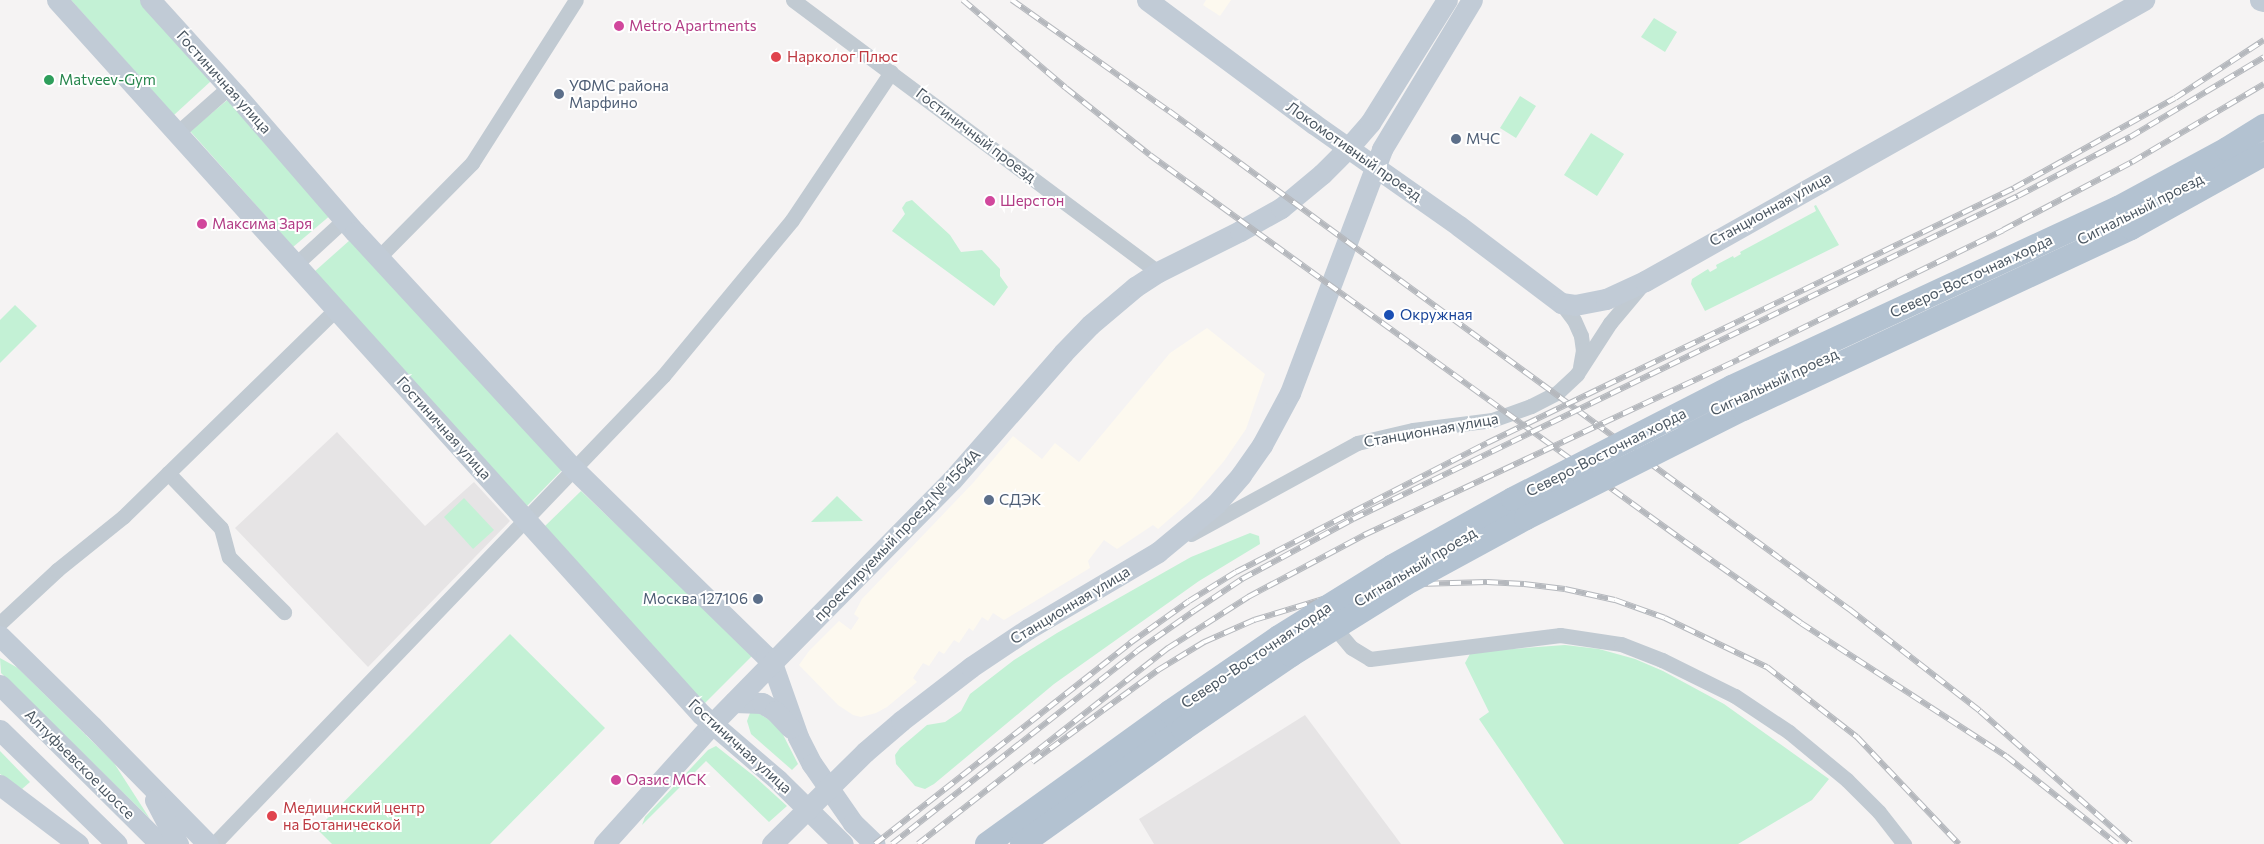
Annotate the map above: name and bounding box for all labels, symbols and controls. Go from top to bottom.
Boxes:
place label: Metro Apartments [629,17,757,35]
marker: Metro Apartments [613,20,625,32]
street label: Гостиничная улица [173,27,275,137]
place label: Нарколог Плюс [787,48,898,66]
marker: Нарколог Плюс [769,50,783,64]
place label: Matveev-Gym [59,71,156,89]
marker: Matveev-Gym [43,74,55,86]
place label: УФМС района Марфино [569,76,669,111]
street label: Гостиничный проезд [912,84,1040,186]
marker: УФМС района Марфино [553,88,565,100]
street label: Локомотивный проезд [1283,97,1425,205]
place label: МЧС [1466,130,1500,148]
marker: МЧС [1450,133,1462,145]
street label: Станционная улица [1706,168,1834,250]
street label: Сигнальный проезд [2074,169,2206,249]
place label: Шерстон [1000,192,1064,210]
marker: Шерстон [984,195,996,207]
place label: Максима Заря [212,215,312,233]
marker: Максима Заря [196,218,208,230]
street label: Северо-Восточная хорда [1887,230,2055,322]
place label: Окружная [1400,306,1473,324]
marker: Окружная [1382,308,1396,322]
street label: Сигнальный проезд [1707,344,1841,420]
street label: Гостиничная улица [393,373,495,483]
street label: Северо-Восточная хорда [1523,404,1689,500]
street label: Станционная улица [1362,409,1500,451]
street label: проектируемый проезд № 1564А [810,445,984,625]
place label: СДЭК [999,491,1041,509]
marker: СДЭК [983,494,995,506]
street label: Сигнальный проезд [1351,523,1479,611]
street label: Станционная улица [1007,562,1133,648]
place label: Москва 127106 [643,590,748,608]
marker: Москва 127106 [752,593,764,605]
street label: Северо-Восточная хорда [1178,598,1334,712]
street label: Гостиничная улица [685,695,795,797]
street label: Алтуфьевское шоссе [21,705,139,823]
place label: Оазис МСК [626,771,707,789]
marker: Оазис МСК [610,774,622,786]
place label: Медицинский центр на Ботанической [283,798,425,833]
marker: Медицинский центр на Ботанической [265,809,279,823]

